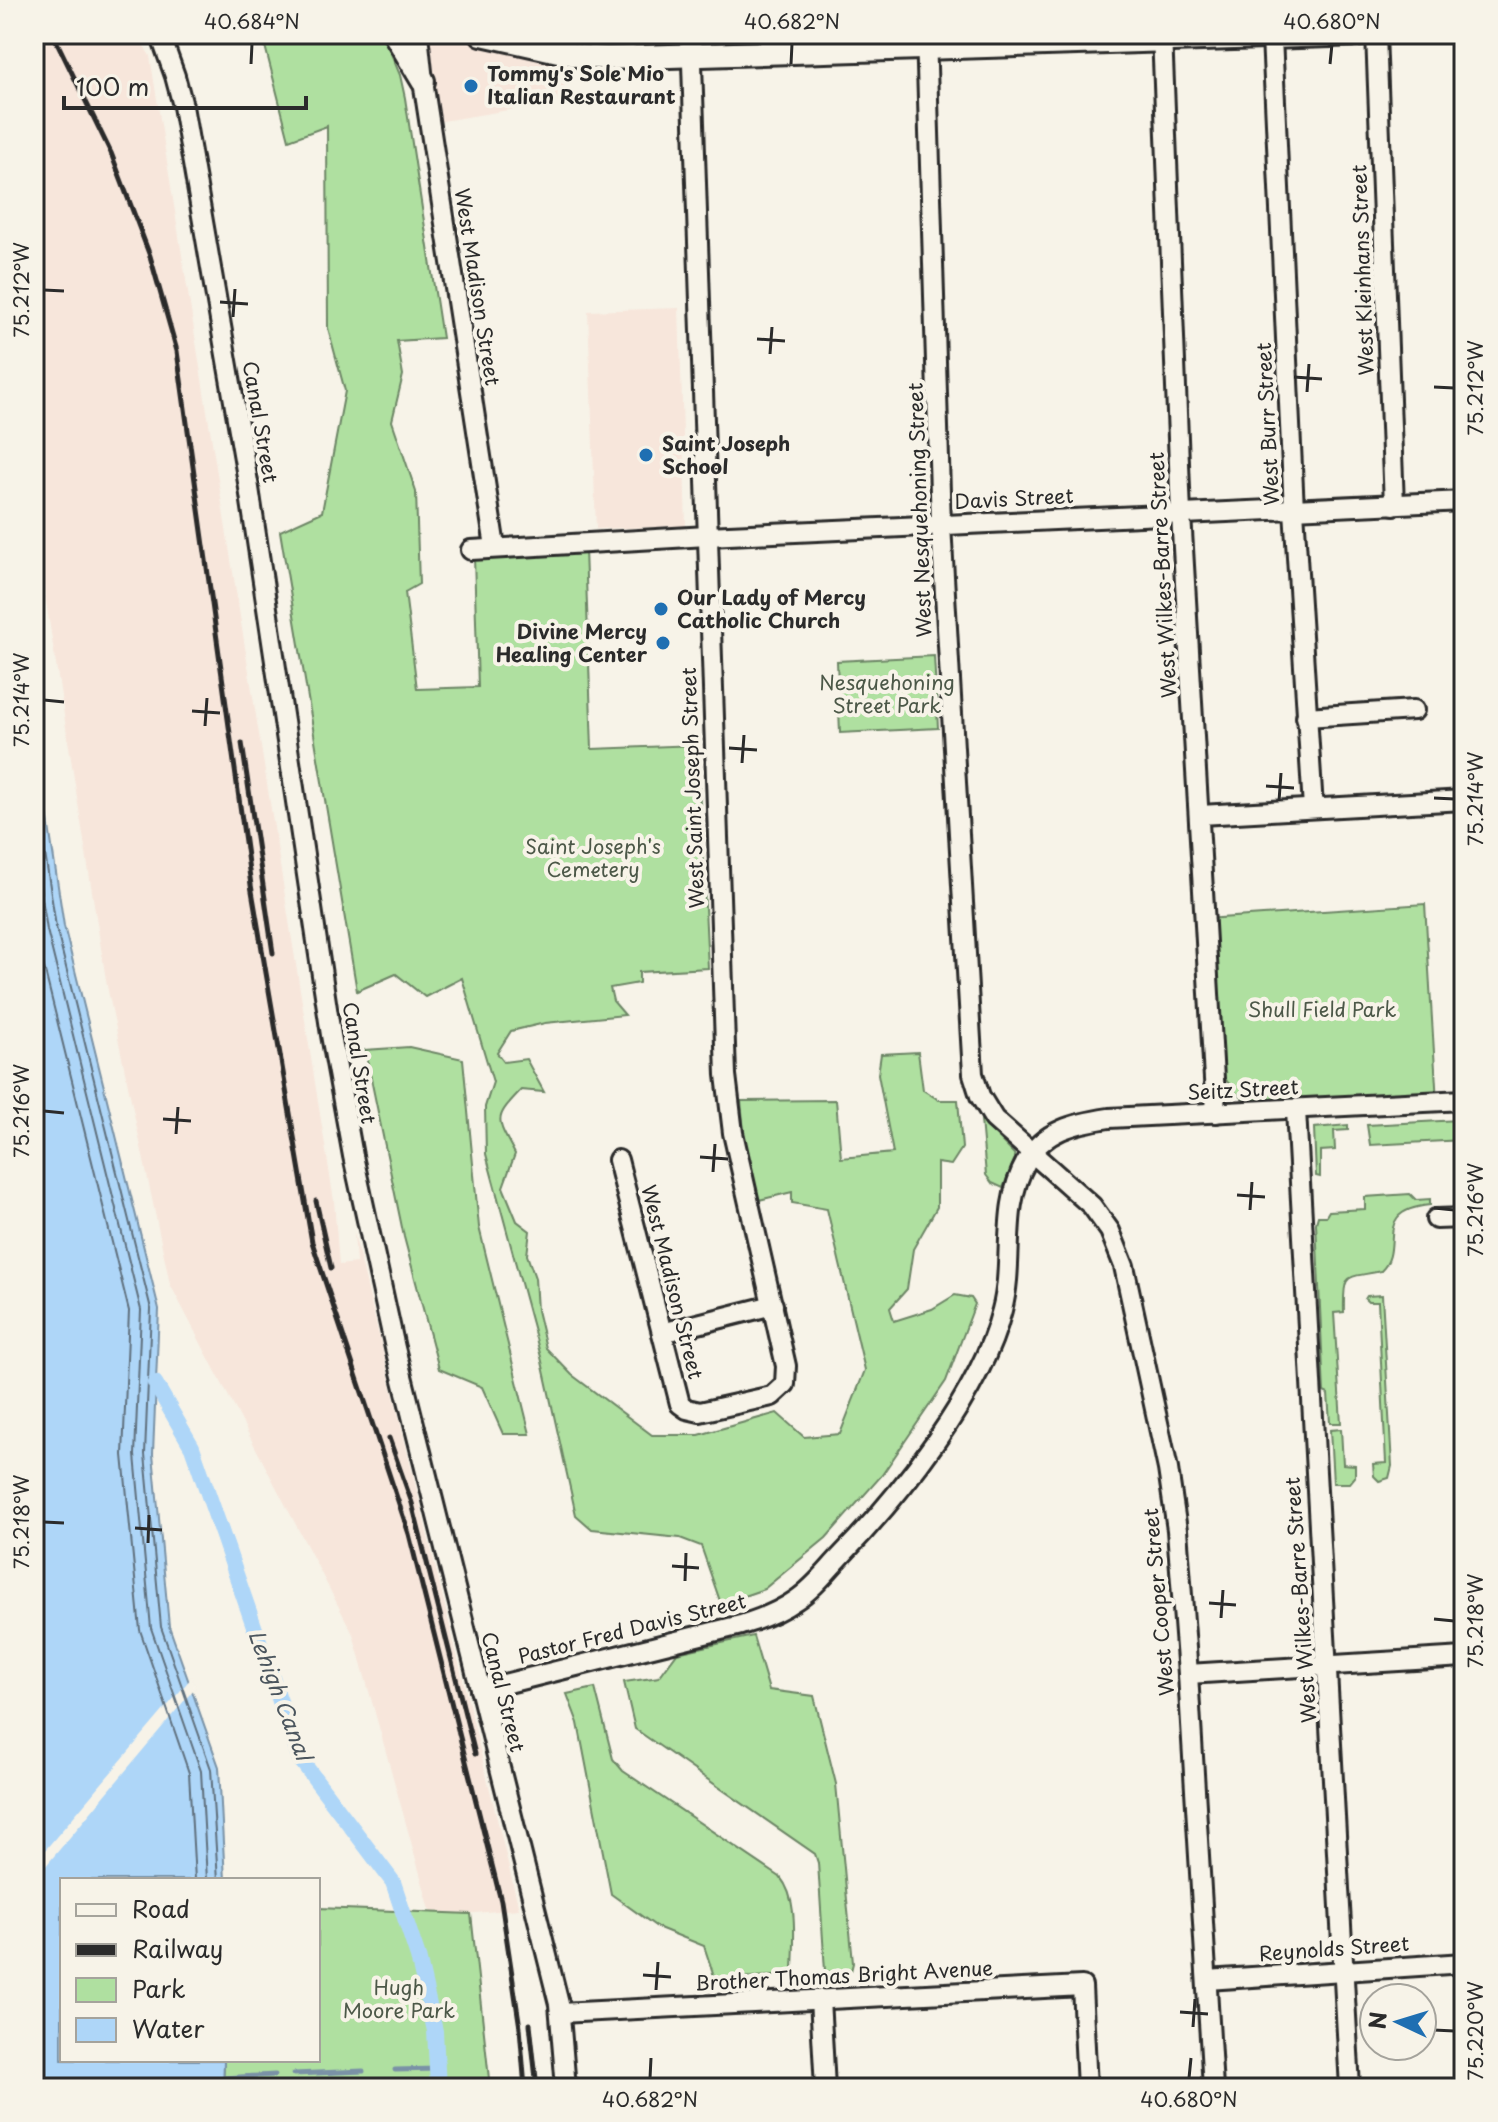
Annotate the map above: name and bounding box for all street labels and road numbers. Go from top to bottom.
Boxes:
street label: West Kleinhans Street [1343,164,1381,376]
street label: West Madison Street [448,186,508,388]
street label: West Burr Street [1248,342,1286,506]
street label: Canal Street [236,359,286,485]
street label: West Nesquehoning Street [900,382,938,638]
street label: West Wilkes-Barre Street [1141,451,1183,699]
street label: Davis Street [954,480,1074,516]
street label: West Saint Joseph Street [673,667,711,909]
street label: Canal Street [336,1000,384,1126]
street label: Seitz Street [1187,1071,1299,1107]
street label: West Madison Street [634,1181,712,1382]
street label: West Wilkes-Barre Street [1276,1476,1324,1724]
street label: West Cooper Street [1135,1507,1181,1697]
street label: Pastor Fred Davis Street [515,1585,749,1671]
street label: Canal Street [475,1628,533,1755]
street label: Reynolds Street [1258,1928,1410,1968]
street label: Brother Thomas Bright Avenue [694,1952,994,1998]

